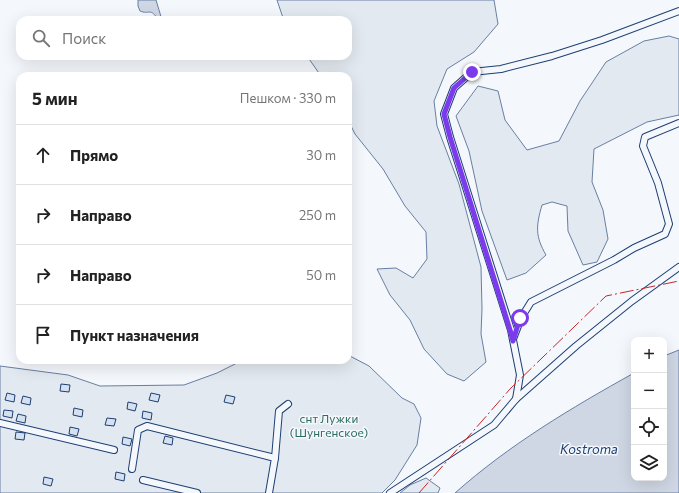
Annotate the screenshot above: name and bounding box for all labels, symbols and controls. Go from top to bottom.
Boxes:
search box [16,16,352,60]
icon: search [30,27,52,49]
text: Поиск [62,29,106,47]
route end [463,63,481,81]
text: 5 мин [32,88,78,109]
text: Пешком · 330 m [240,90,336,106]
icon: ahead [32,144,54,166]
text: Прямо [70,146,118,164]
text: 30 m [306,147,336,163]
icon: right [32,204,54,226]
text: Направо [70,206,132,224]
text: 250 m [299,207,336,223]
icon: right [32,264,54,286]
text: Направо [70,266,132,284]
text: 50 m [306,267,336,283]
route start [511,309,529,327]
icon: arrive [32,324,54,346]
text: Пункт назначения [70,326,199,344]
map controls [631,337,667,481]
button: + [631,337,667,373]
button: − [631,373,667,409]
button: locate [631,409,667,445]
park label: снт Лужки (Шунгенское) [290,411,368,439]
water label: Kostroma [560,441,618,457]
button: layers [631,445,667,481]

